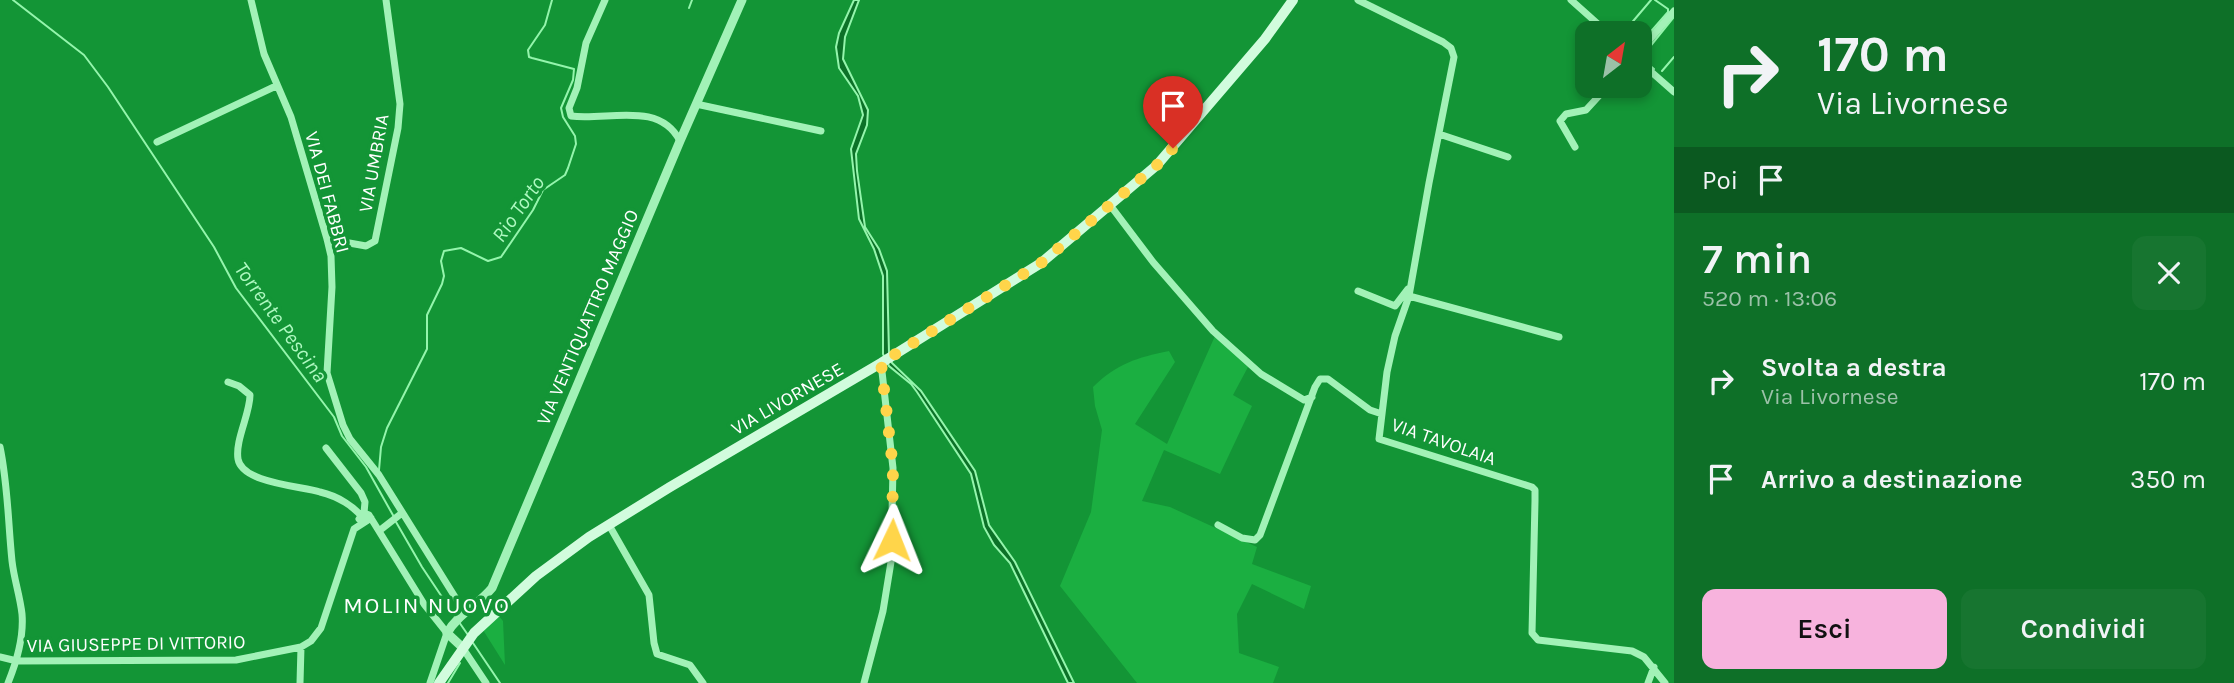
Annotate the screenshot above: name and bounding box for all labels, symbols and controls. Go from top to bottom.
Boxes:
north arrow [1575,21,1652,98]
map controls [1575,21,1652,98]
text: 170 m [1817,26,1949,83]
icon: right [1702,28,1793,119]
pin [1143,76,1203,148]
text: Via Livornese [1817,85,2008,122]
icon: arrive [1154,87,1192,125]
street label: VIA UMBRIA [355,112,393,214]
street label: VIA DEI FABBRI [300,129,354,255]
icon: arrive [1752,161,1790,199]
text: Poi [1702,165,1738,196]
water label: Rio Torto [487,171,550,247]
street label: VIA VENTIQUATTRO MAGGIO [532,206,643,428]
text: 7 min [1702,234,1812,284]
button: close [2132,236,2206,310]
water label: Torrente Pescina [229,257,333,387]
text: 520 m · 13:06 [1702,285,1837,312]
text: Svolta a destra [1761,352,1947,383]
street label: VIA LIVORNESE [727,358,848,440]
icon: right [1702,362,1740,400]
text: 170 m [2139,366,2206,397]
text: Via Livornese [1761,383,1899,410]
street label: VIA TAVOLAIA [1388,414,1499,470]
icon: arrive [1702,460,1740,498]
text: Arrivo a destinazione [1761,464,2023,495]
text: 350 m [2130,464,2206,495]
position arrow [855,503,929,577]
button: Esci [1702,589,1947,669]
button: Condividi [1961,589,2206,669]
district label: MOLIN NUOVO [343,592,511,619]
street label: VIA GIUSEPPE DI VITTORIO [27,631,246,657]

